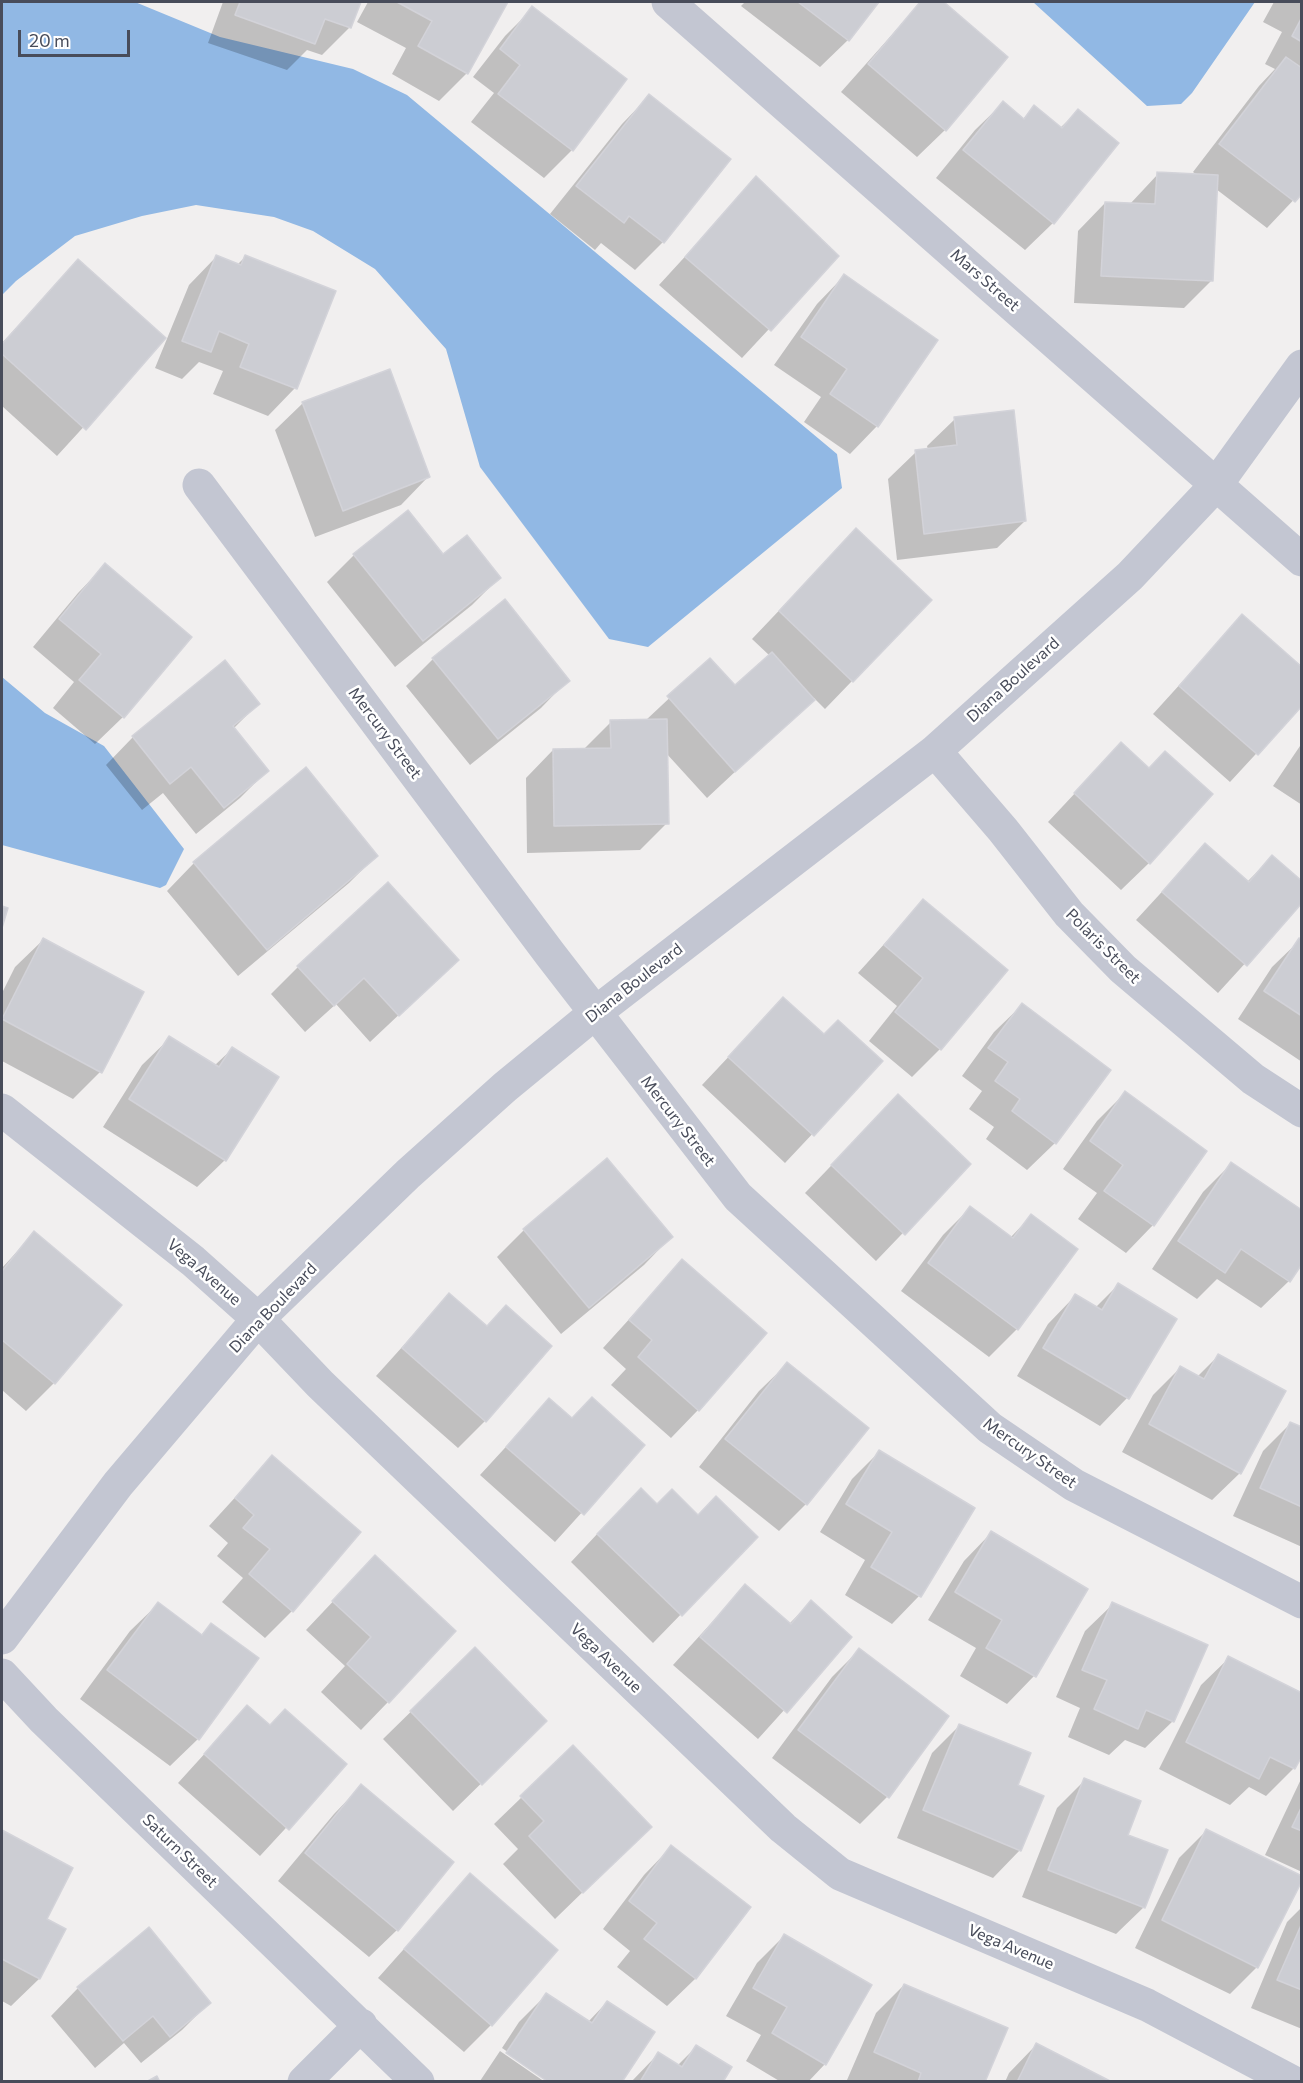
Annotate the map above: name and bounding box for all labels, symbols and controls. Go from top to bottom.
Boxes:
scale bar [21,18,134,56]
text: 20 m [29,29,70,51]
street label: Mars Street [947,245,1023,315]
street label: Diana Boulevard [963,633,1063,727]
street label: Mercury Street [344,683,426,783]
street label: Polaris Street [1062,905,1144,987]
street label: Diana Boulevard [582,939,686,1027]
street label: Mercury Street [637,1072,719,1170]
street label: Vega Avenue [163,1235,245,1309]
street label: Diana Boulevard [225,1259,321,1357]
street label: Mercury Street [980,1414,1080,1492]
street label: Vega Avenue [566,1619,646,1697]
street label: Saturn Street [138,1810,222,1892]
street label: Vega Avenue [965,1920,1057,1974]

